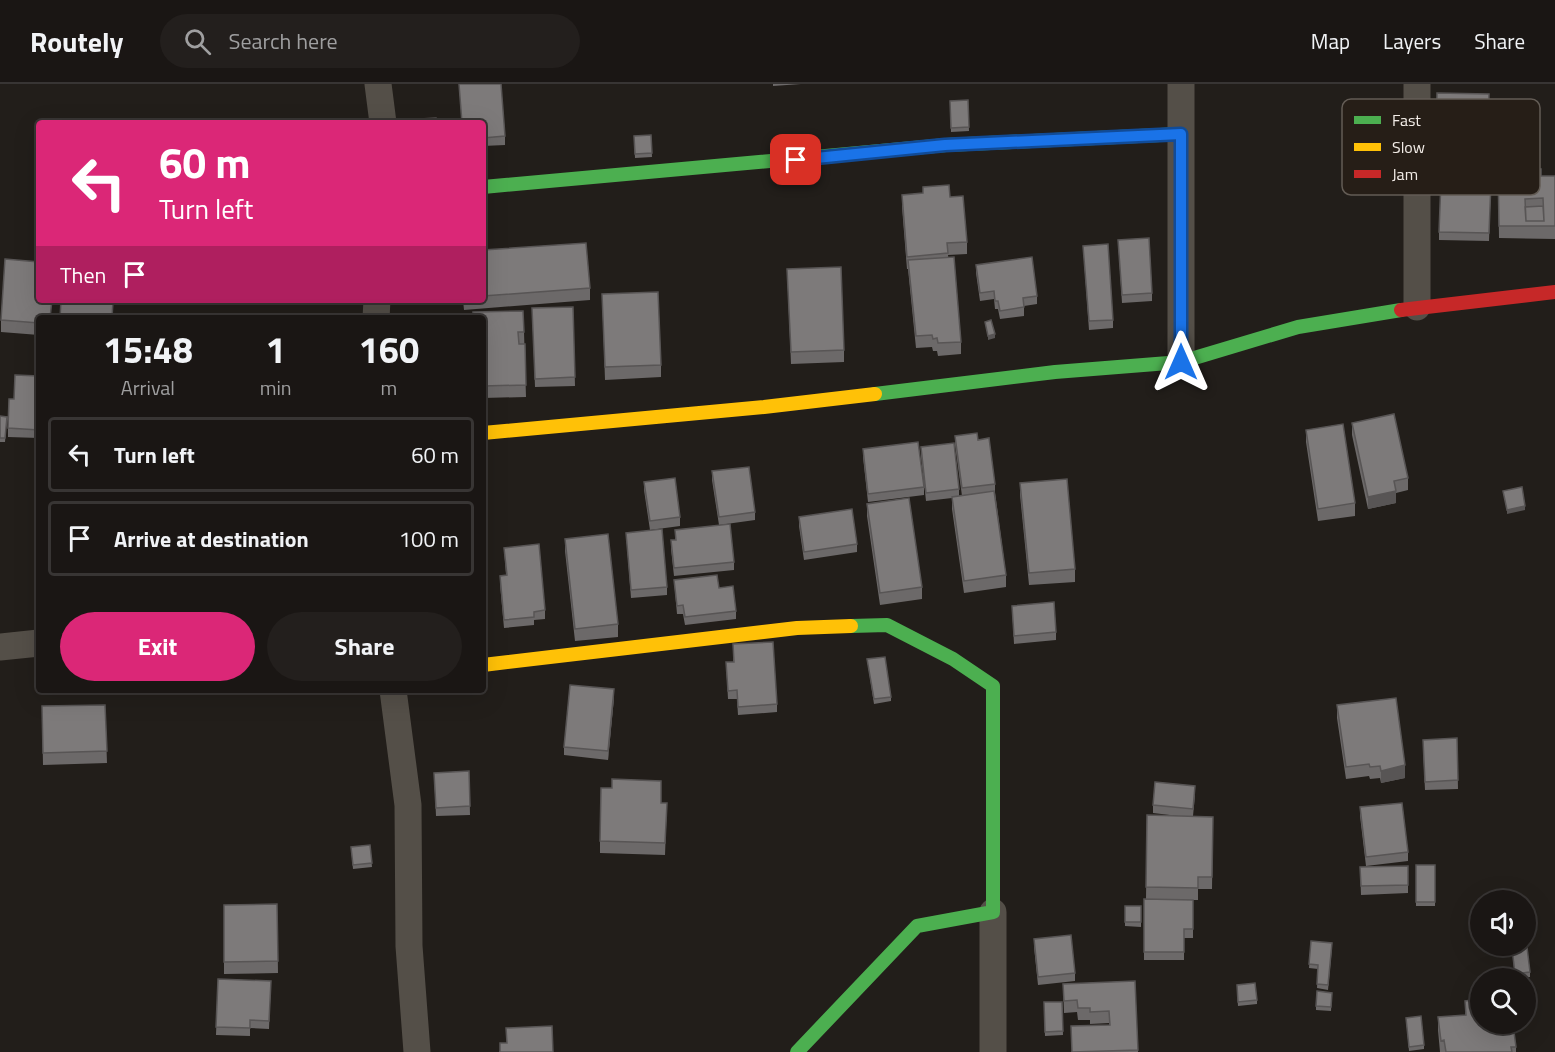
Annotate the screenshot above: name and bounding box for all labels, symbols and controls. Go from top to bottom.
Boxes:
search box [160,14,580,68]
text: Routely [30,20,124,63]
text: Search here [229,24,338,58]
icon: search [181,25,214,58]
text: Map [1311,25,1350,57]
text: Layers [1383,25,1441,57]
text: Share [1474,25,1525,57]
legend [1342,99,1540,195]
text: Fast [1392,108,1421,132]
text: 60 m [159,130,251,194]
pin [770,134,821,185]
text: Slow [1392,135,1425,159]
icon: arrive [779,143,812,176]
icon: left [60,144,138,222]
text: Jam [1392,162,1418,186]
text: Turn left [159,188,253,229]
text: Then [60,258,106,292]
icon: arrive [118,258,151,291]
text: 15:48 [103,322,193,377]
text: 1 [266,322,286,377]
text: 160 [359,322,419,377]
position arrow [1149,330,1213,394]
text: Arrival [121,372,175,403]
text: min [260,372,292,403]
text: m [380,372,397,403]
icon: left [63,438,96,471]
text: Turn left [114,438,195,472]
text: 60 m [411,438,459,472]
icon: arrive [63,522,96,555]
text: Arrive at destination [114,522,309,556]
text: 100 m [399,522,459,556]
button: Exit [60,612,255,681]
button: Share [267,612,462,681]
map controls [1470,890,1536,1034]
button: sound [1470,890,1536,956]
button: search [1470,968,1536,1034]

